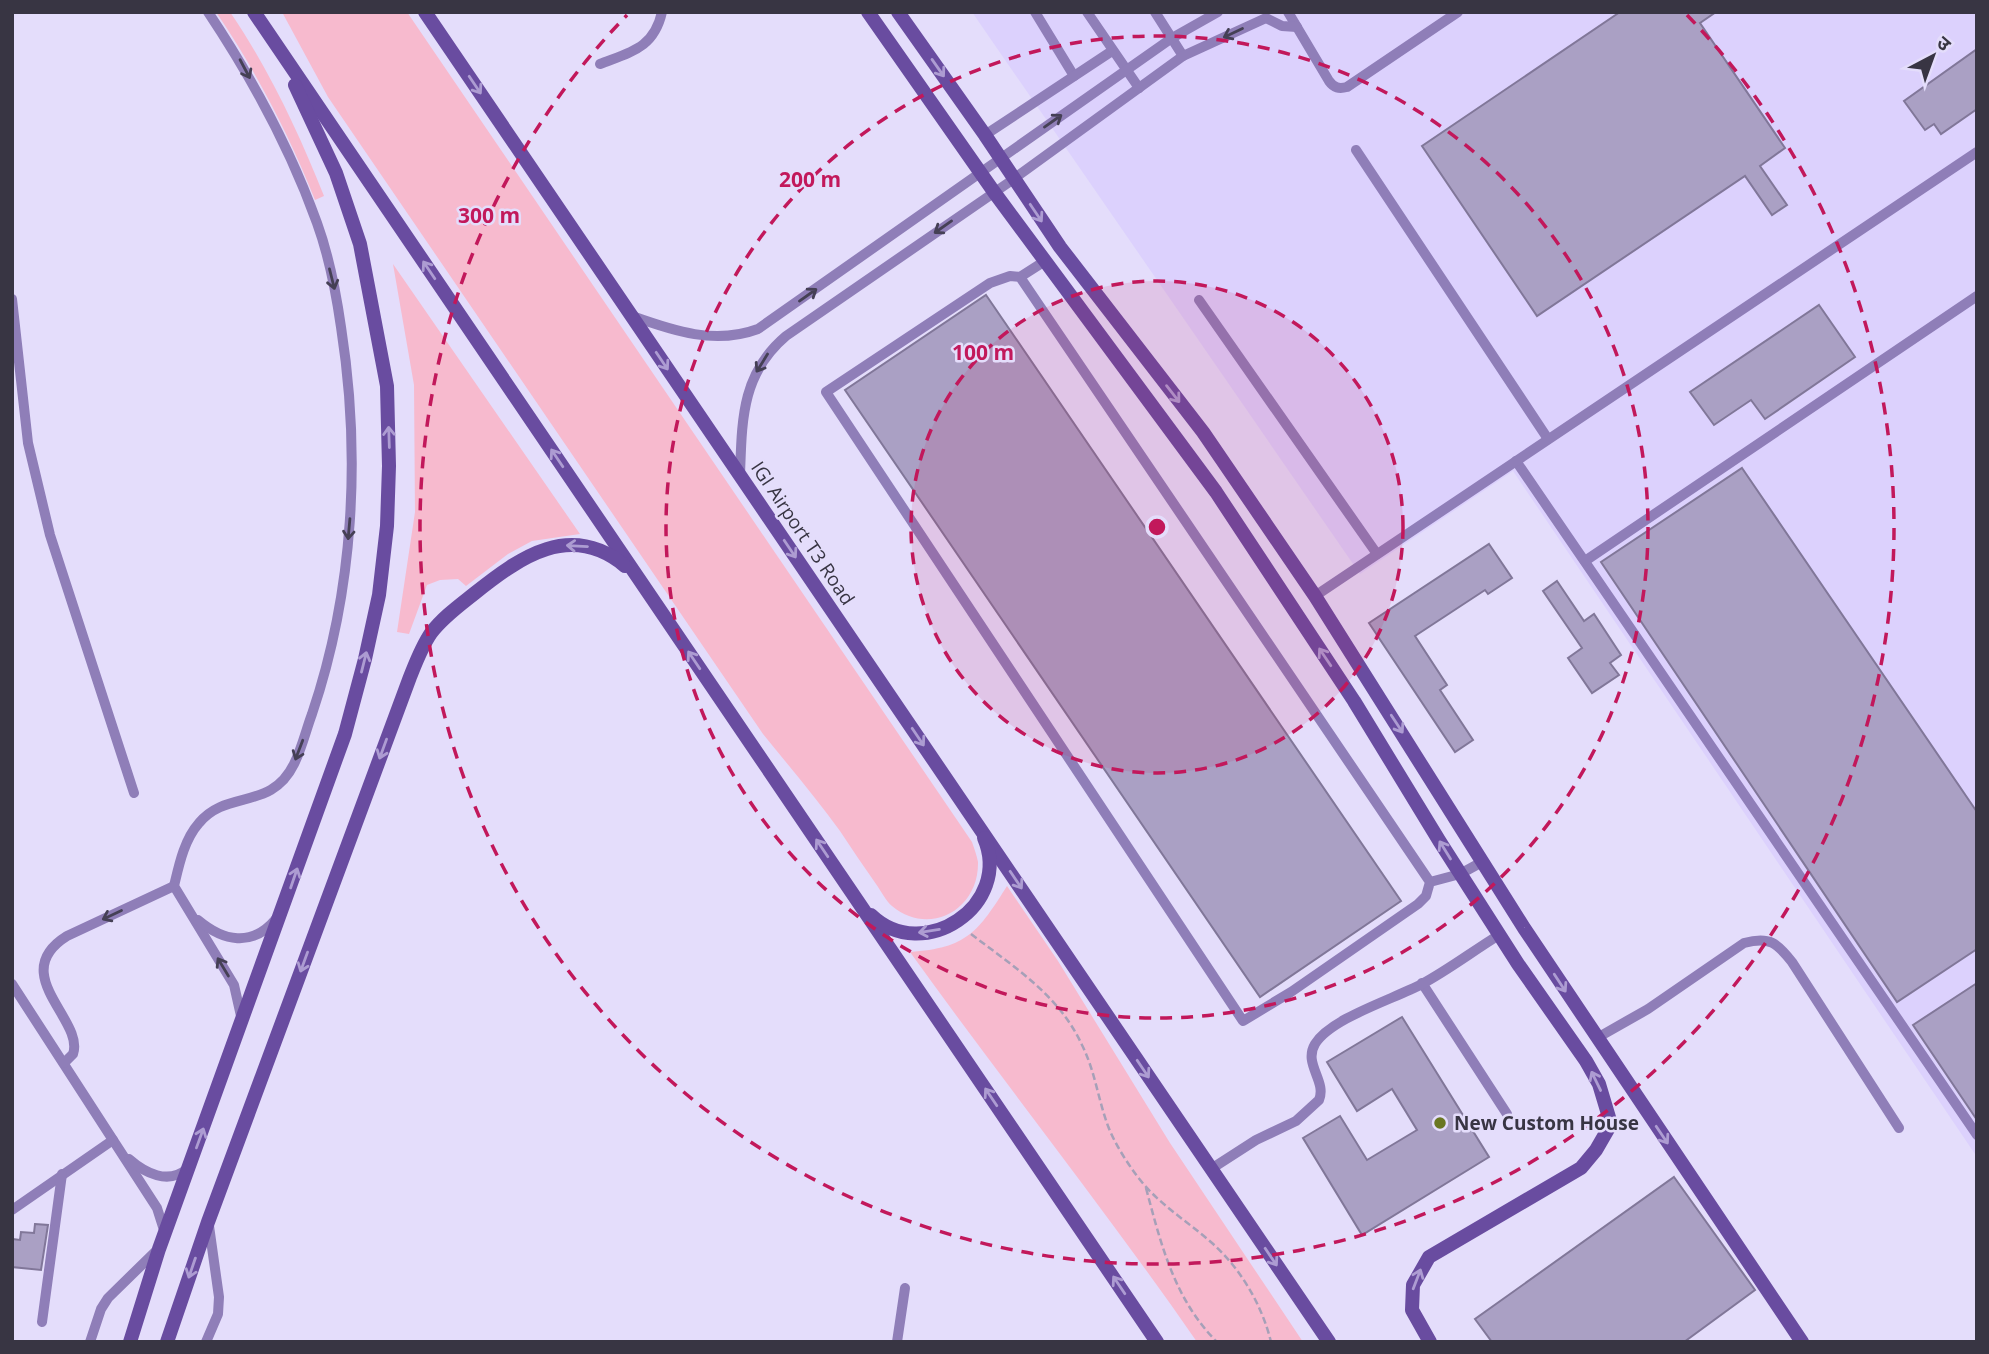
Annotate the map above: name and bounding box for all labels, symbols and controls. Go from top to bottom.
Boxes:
north arrow [1898,21,1968,91]
one-way arrow [1223,27,1245,40]
text: उ [1931,30,1958,57]
one-way arrow [930,58,945,77]
one-way arrow [238,59,252,79]
one-way arrow [468,75,482,94]
one-way arrow [1043,114,1062,128]
text: 200 m [779,165,841,193]
text: 300 m [458,201,520,229]
one-way arrow [1029,203,1043,222]
one-way arrow [934,220,953,235]
one-way arrow [422,261,436,280]
one-way arrow [326,267,339,290]
one-way arrow [798,288,817,302]
text: 100 m [952,338,1014,366]
one-way arrow [655,350,669,370]
one-way arrow [755,353,769,373]
one-way arrow [1166,384,1181,403]
one-way arrow [382,426,395,449]
one-way arrow [550,449,564,468]
street label: IGI Airport T3 Road [745,456,861,610]
centre of rings [1145,515,1169,539]
one-way arrow [342,517,355,540]
one-way arrow [783,538,797,558]
one-way arrow [566,539,589,552]
one-way arrow [1318,647,1332,667]
one-way arrow [358,651,371,674]
one-way arrow [687,651,701,670]
one-way arrow [1389,714,1404,733]
one-way arrow [911,726,925,746]
one-way arrow [376,737,389,759]
one-way arrow [292,738,304,760]
one-way arrow [815,839,829,858]
one-way arrow [1437,841,1452,860]
one-way arrow [289,868,301,890]
one-way arrow [1009,870,1023,889]
one-way arrow [102,909,123,922]
one-way arrow [918,925,941,938]
one-way arrow [297,951,310,973]
one-way arrow [215,957,229,977]
one-way arrow [1553,973,1567,992]
one-way arrow [1137,1058,1151,1078]
one-way arrow [1589,1071,1603,1092]
one-way arrow [984,1088,998,1107]
place label: New Custom House [1454,1110,1639,1136]
marker: New Custom House [1432,1115,1448,1131]
one-way arrow [1655,1125,1669,1144]
one-way arrow [195,1128,207,1150]
one-way arrow [1264,1247,1278,1266]
one-way arrow [185,1256,197,1278]
one-way arrow [1412,1269,1425,1291]
one-way arrow [1111,1276,1126,1295]

